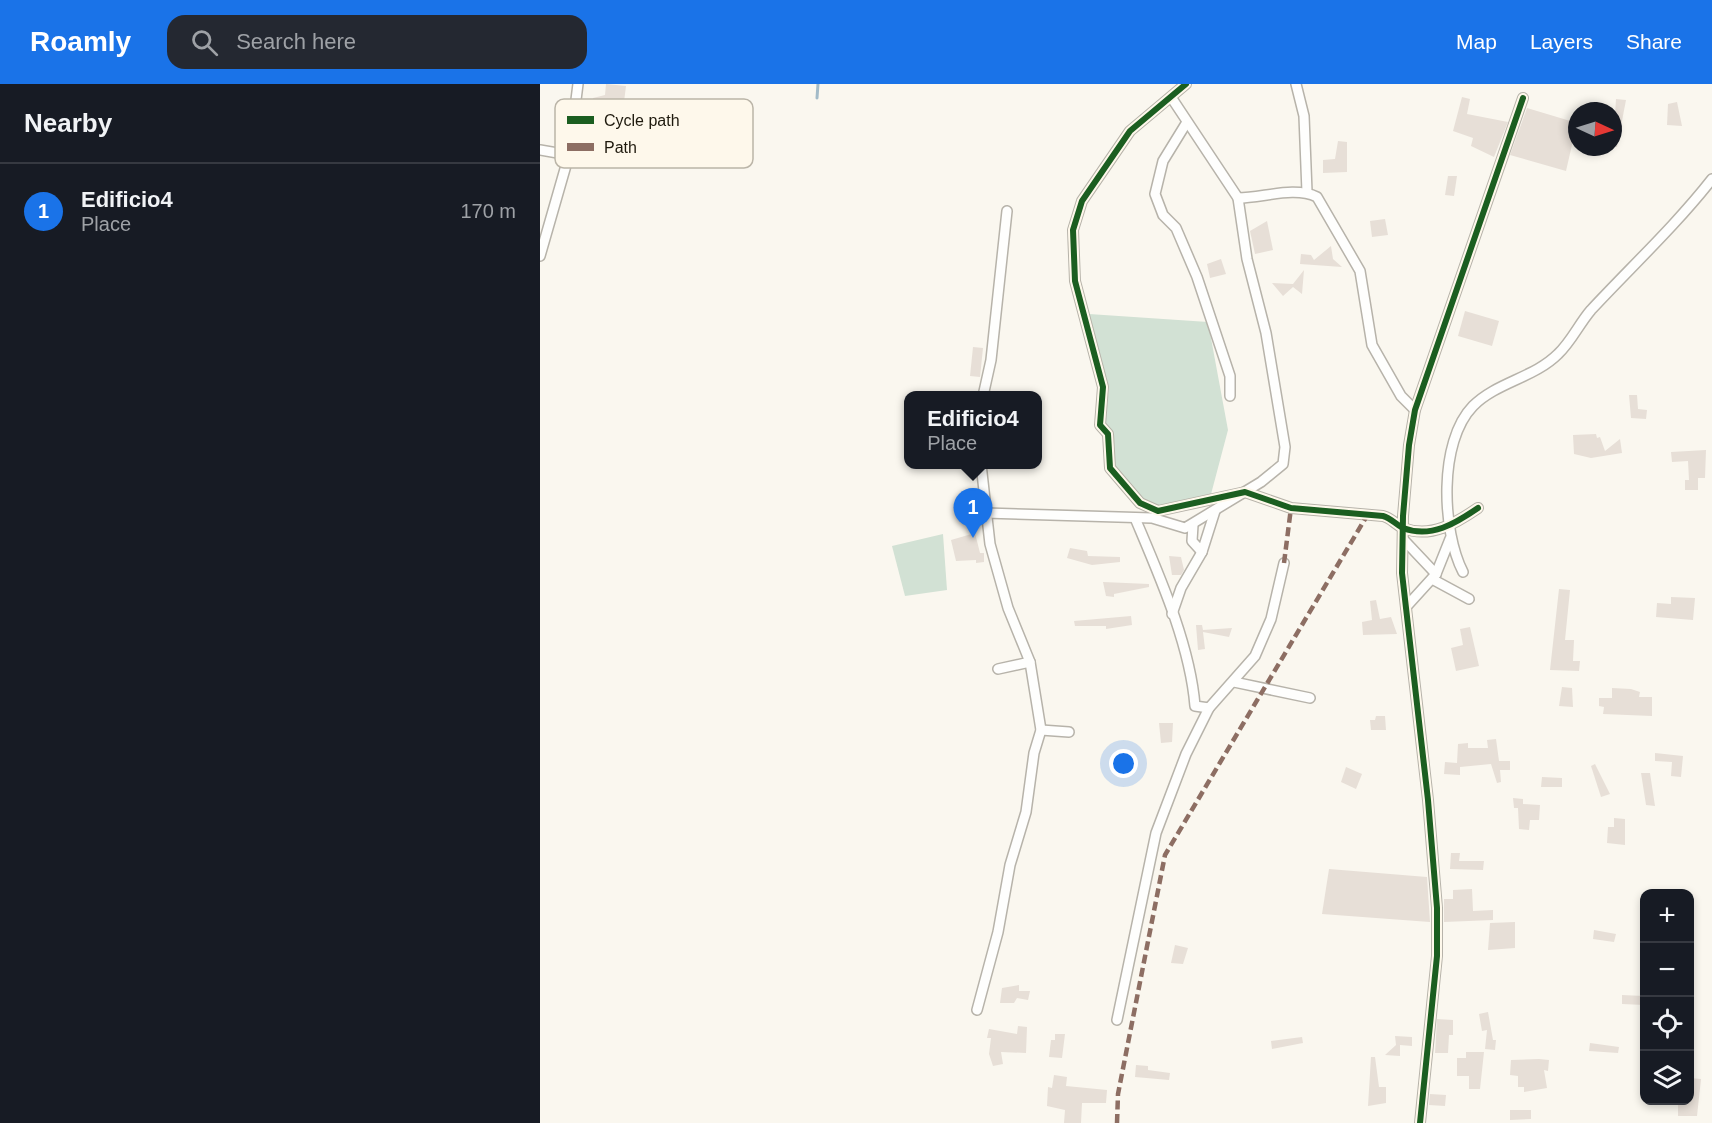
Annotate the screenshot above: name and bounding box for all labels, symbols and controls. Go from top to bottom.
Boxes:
search box [167,15,587,69]
text: Roamly [30,26,131,57]
icon: search [188,26,221,59]
text: Search here [236,29,356,54]
text: Map [1456,30,1497,53]
text: Layers [1530,30,1593,53]
text: Share [1626,30,1682,53]
legend [555,99,753,168]
north arrow [1568,102,1622,156]
text: Nearby [24,108,112,138]
text: Cycle path [604,112,680,129]
text: Path [604,139,637,156]
text: Edificio4 [81,187,173,212]
text: 1 [38,200,49,222]
text: 170 m [460,200,516,222]
text: Place [81,213,131,235]
popup [904,391,1042,469]
text: Edificio4 [927,406,1019,431]
text: Place [927,432,977,454]
pin: 1 [954,488,992,538]
your location [1109,749,1138,778]
map controls [1640,889,1694,1105]
button: + [1640,889,1694,943]
button: − [1640,943,1694,997]
button: locate [1640,997,1694,1051]
button: layers [1640,1051,1694,1105]

